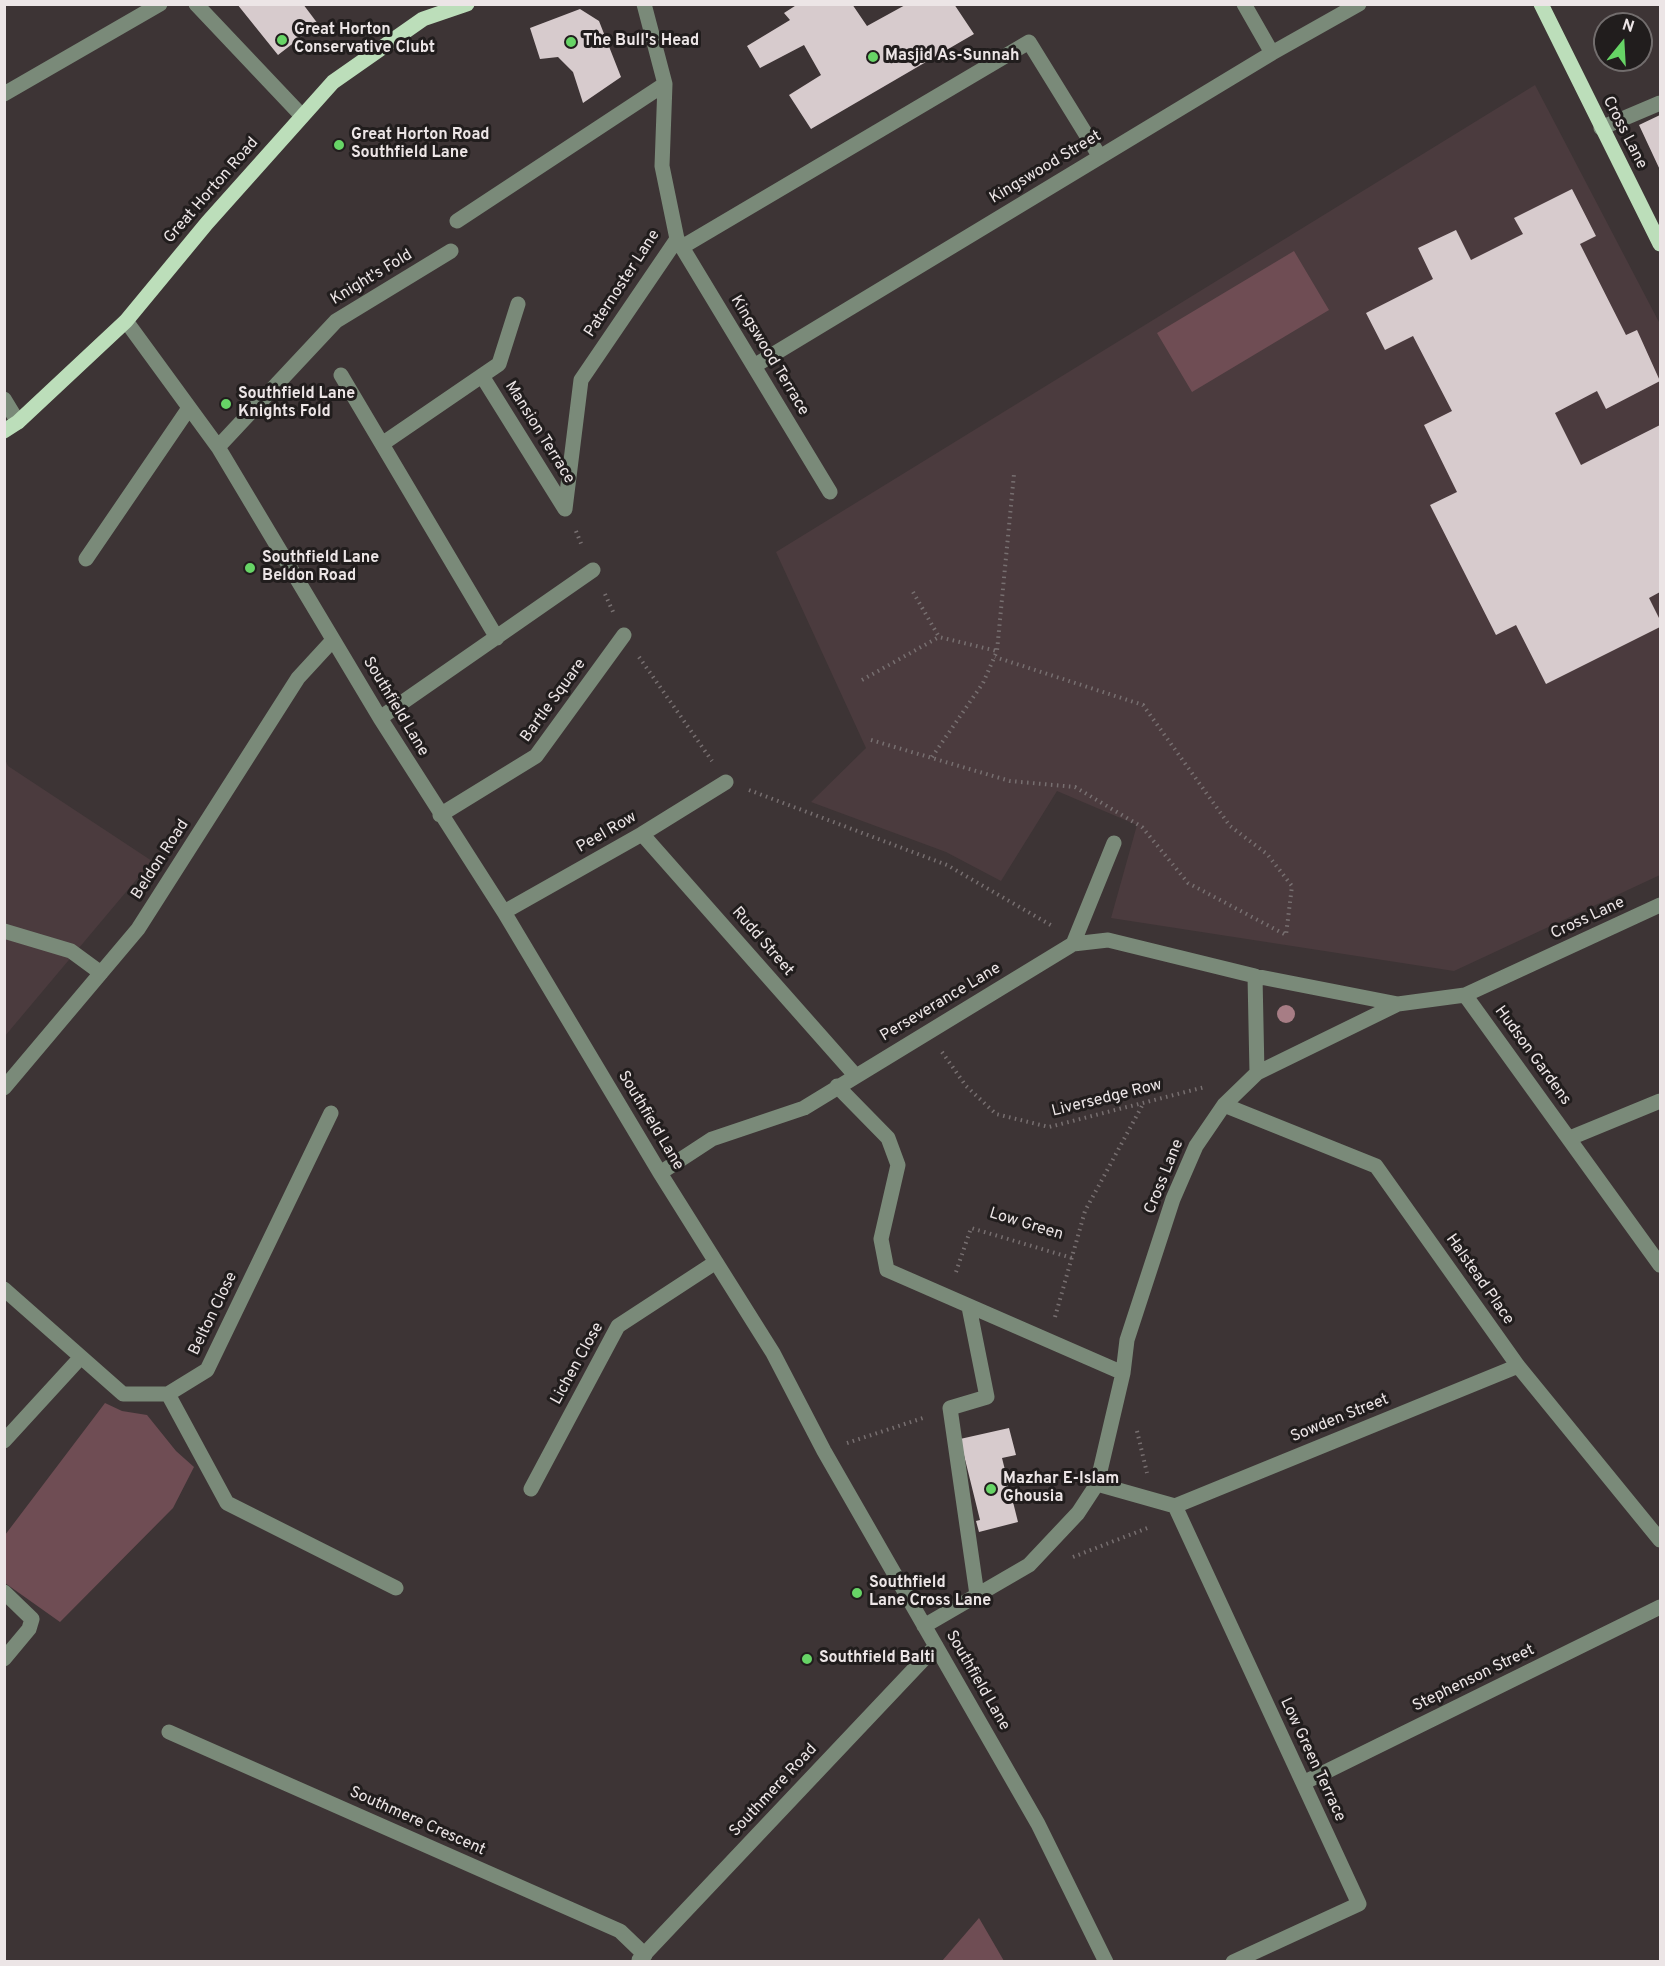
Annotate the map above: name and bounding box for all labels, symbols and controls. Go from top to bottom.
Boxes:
north arrow [1593,12,1653,72]
text: N [1619,15,1637,38]
place label: Great Horton Conservative Clubt [294,21,435,59]
place label: The Bull's Head [583,32,699,52]
marker: Great Horton Conservative Clubt [275,33,289,47]
marker: The Bull's Head [564,35,578,49]
place label: Masjid As-Sunnah [885,47,1019,67]
marker: Masjid As-Sunnah [866,50,880,64]
street label: Cross Lane [1597,93,1651,173]
place label: Great Horton Road Southfield Lane [351,126,490,164]
street label: Kingswood Street [987,127,1105,209]
street label: Great Horton Road [161,134,263,248]
marker: Great Horton Road Southfield Lane [332,138,346,152]
street label: Paternoster Lane [581,227,665,341]
street label: Knight's Fold [328,246,416,310]
street label: Kingswood Terrace [726,292,812,420]
street label: Mansion Terrace [500,378,578,488]
place label: Southfield Lane Knights Fold [238,385,355,423]
marker: Southfield Lane Knights Fold [219,397,233,411]
place label: Southfield Lane Beldon Road [262,549,379,587]
marker: Southfield Lane Beldon Road [243,561,257,575]
street label: Southfield Lane [358,654,432,760]
street label: Bartle Square [517,656,591,746]
street label: Peel Row [574,808,640,858]
street label: Beldon Road [128,817,194,903]
street label: Cross Lane [1548,894,1628,944]
street label: Rudd Street [727,904,797,980]
street label: Perseverance Lane [877,959,1005,1047]
street label: Hudson Gardens [1490,1003,1574,1109]
street label: Southfield Lane [613,1068,687,1174]
street label: Liversedge Row [1050,1076,1164,1122]
street label: Cross Lane [1141,1137,1189,1217]
street label: Low Green [987,1205,1065,1245]
street label: Halstead Place [1441,1231,1517,1329]
street label: Belton Close [186,1269,242,1359]
street label: Lichen Close [548,1320,608,1408]
street label: Sowden Street [1288,1391,1392,1447]
place label: Mazhar E-Islam Ghousia [1003,1470,1119,1508]
marker: Mazhar E-Islam Ghousia [984,1482,998,1496]
place label: Southfield Lane Cross Lane [869,1574,991,1612]
marker: Southfield Lane Cross Lane [850,1586,864,1600]
street label: Southfield Lane [941,1628,1013,1734]
street label: Stephenson Street [1410,1641,1538,1717]
place label: Southfield Balti [819,1649,935,1669]
marker: Southfield Balti [800,1652,814,1666]
street label: Low Green Terrace [1275,1695,1349,1825]
street label: Southmere Road [726,1741,822,1841]
street label: Southmere Crescent [346,1783,488,1861]

